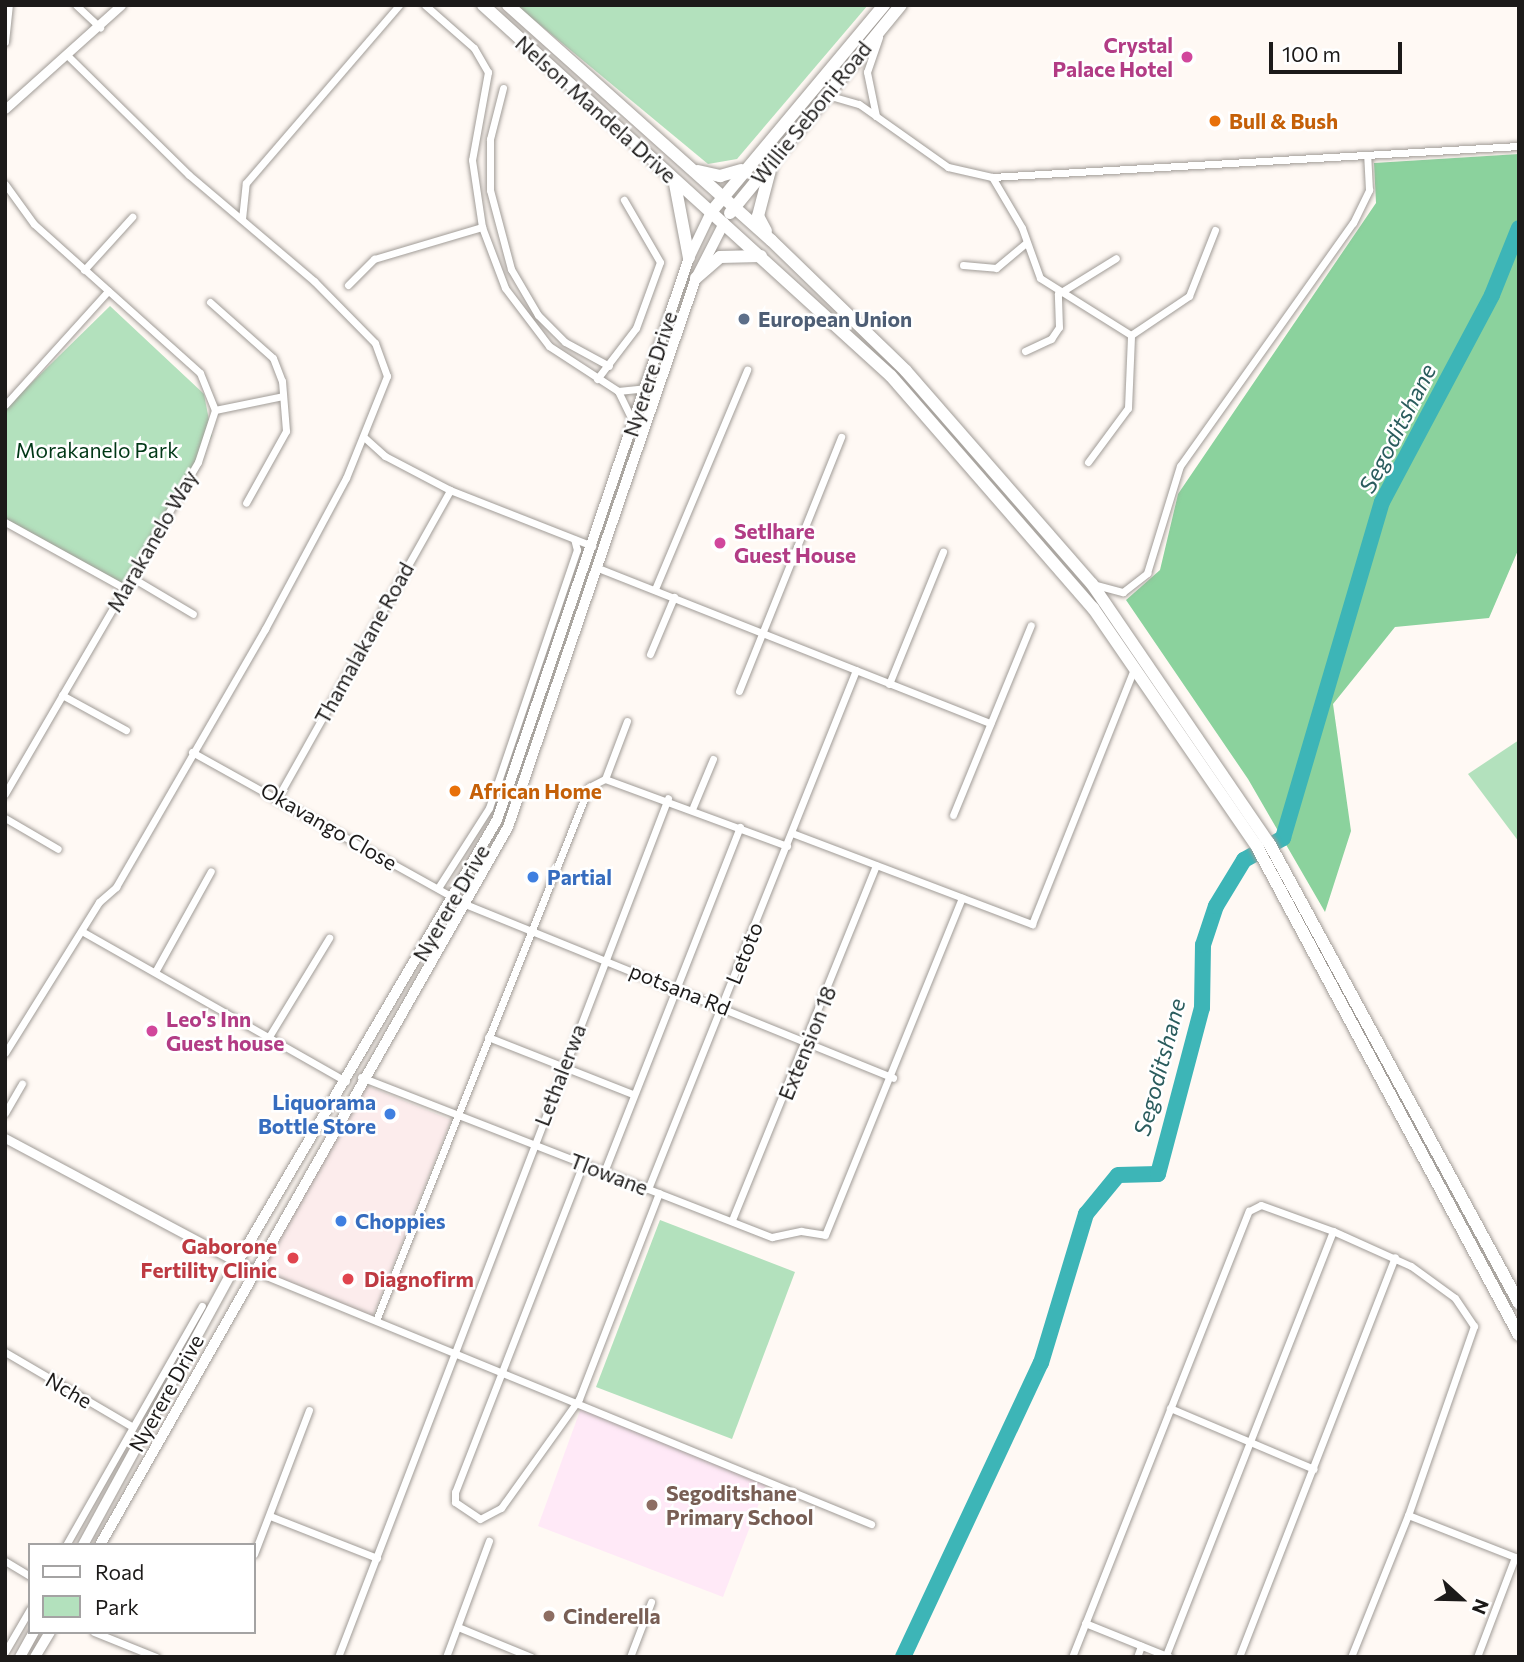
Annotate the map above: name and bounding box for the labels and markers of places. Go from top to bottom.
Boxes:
place label: Crystal Palace Hotel [1052,32,1173,82]
marker: Crystal Palace Hotel [1179,49,1195,65]
place label: Bull & Bush [1229,108,1338,134]
marker: Bull & Bush [1207,113,1223,129]
place label: European Union [758,306,912,332]
marker: European Union [736,311,752,327]
place label: Setlhare Guest House [734,518,856,568]
marker: Setlhare Guest House [712,535,728,551]
place label: African Home [469,778,602,804]
marker: African Home [447,783,463,799]
place label: Partial [547,864,612,890]
marker: Partial [525,869,541,885]
place label: Leo's Inn Guest house [166,1006,284,1056]
marker: Leo's Inn Guest house [144,1023,160,1039]
place label: Liquorama Bottle Store [258,1089,376,1139]
marker: Liquorama Bottle Store [382,1106,398,1122]
place label: Choppies [355,1208,446,1234]
marker: Choppies [333,1213,349,1229]
place label: Gaborone Fertility Clinic [141,1233,277,1283]
marker: Gaborone Fertility Clinic [283,1248,303,1268]
place label: Diagnofirm [364,1266,474,1292]
marker: Diagnofirm [338,1269,358,1289]
place label: Segoditshane Primary School [666,1480,813,1530]
marker: Segoditshane Primary School [644,1497,660,1513]
place label: Cinderella [563,1603,661,1629]
marker: Cinderella [541,1608,557,1624]

